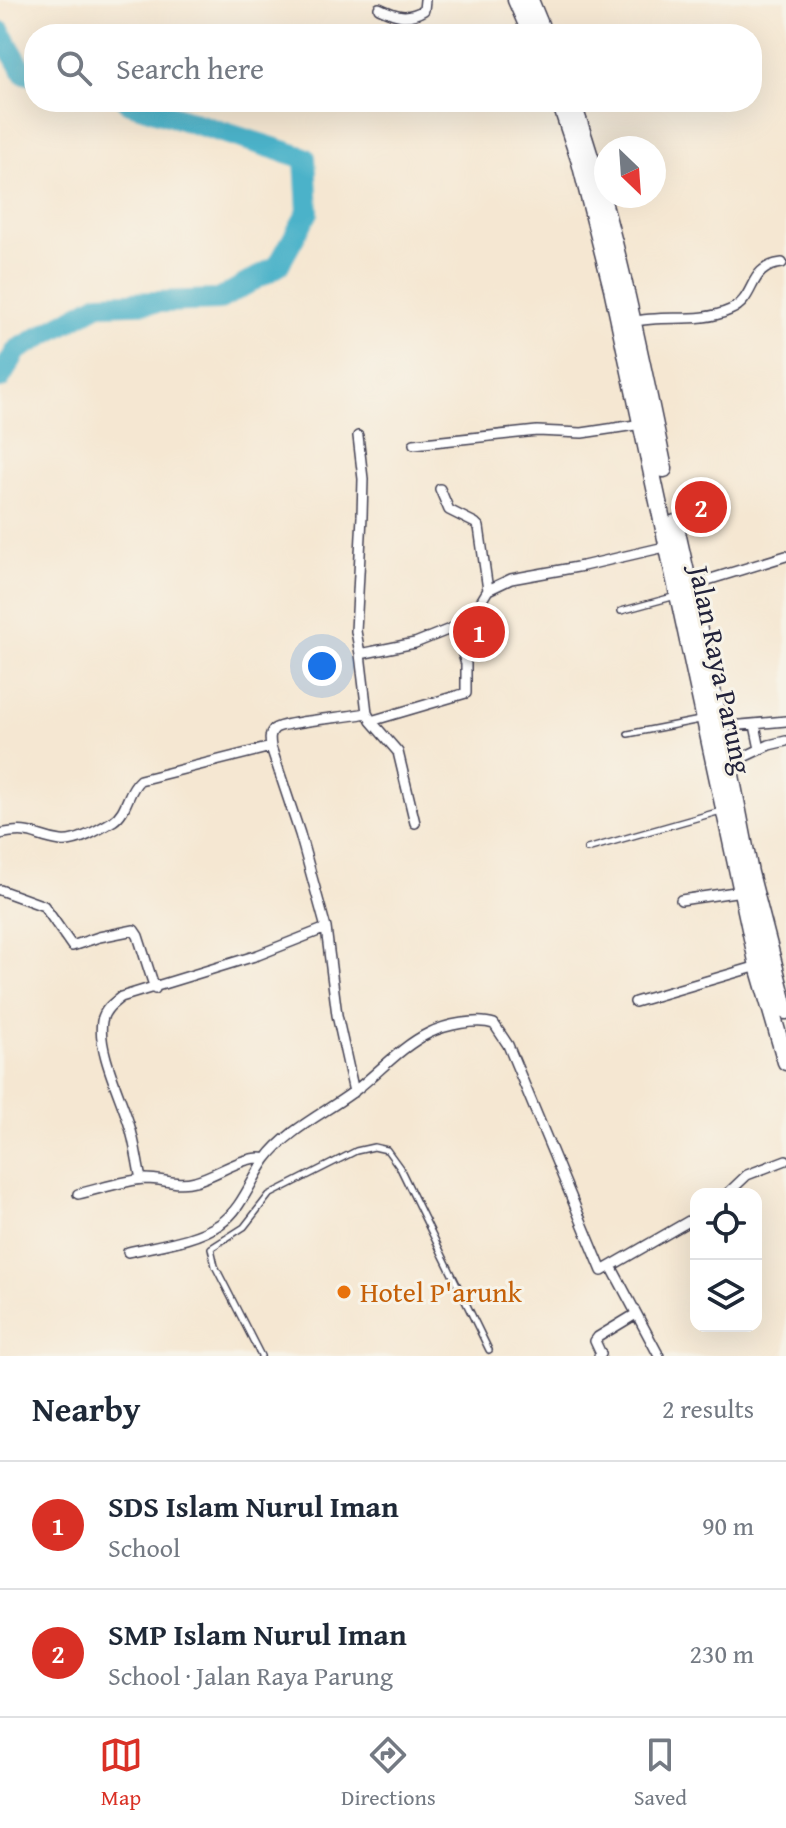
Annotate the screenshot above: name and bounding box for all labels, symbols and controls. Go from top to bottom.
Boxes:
search box [24,24,762,112]
icon: search [52,46,96,90]
text: Search here [116,46,264,90]
north arrow [594,136,666,208]
pin: 2 [675,477,727,537]
street label: Jalan Raya Parung [679,559,764,778]
pin: 1 [453,602,505,662]
your location [302,646,342,686]
map controls [690,1188,762,1332]
button: locate [690,1188,762,1260]
button: layers [690,1260,762,1332]
place label: Hotel P'arunk [360,1271,523,1312]
marker: Hotel P'arunk [335,1283,353,1301]
text: Nearby [32,1384,141,1433]
text: 2 results [662,1389,754,1428]
text: SDS Islam Nurul Iman [108,1484,399,1528]
text: 1 [51,1506,65,1545]
text: 90 m [702,1506,754,1545]
text: School [108,1528,180,1567]
text: SMP Islam Nurul Iman [108,1612,407,1656]
text: 2 [51,1634,65,1673]
text: 230 m [689,1634,754,1673]
text: School · Jalan Raya Parung [108,1656,393,1695]
tab: Map [99,1733,143,1813]
tab: Directions [341,1733,436,1813]
tab: Saved [634,1733,687,1813]

